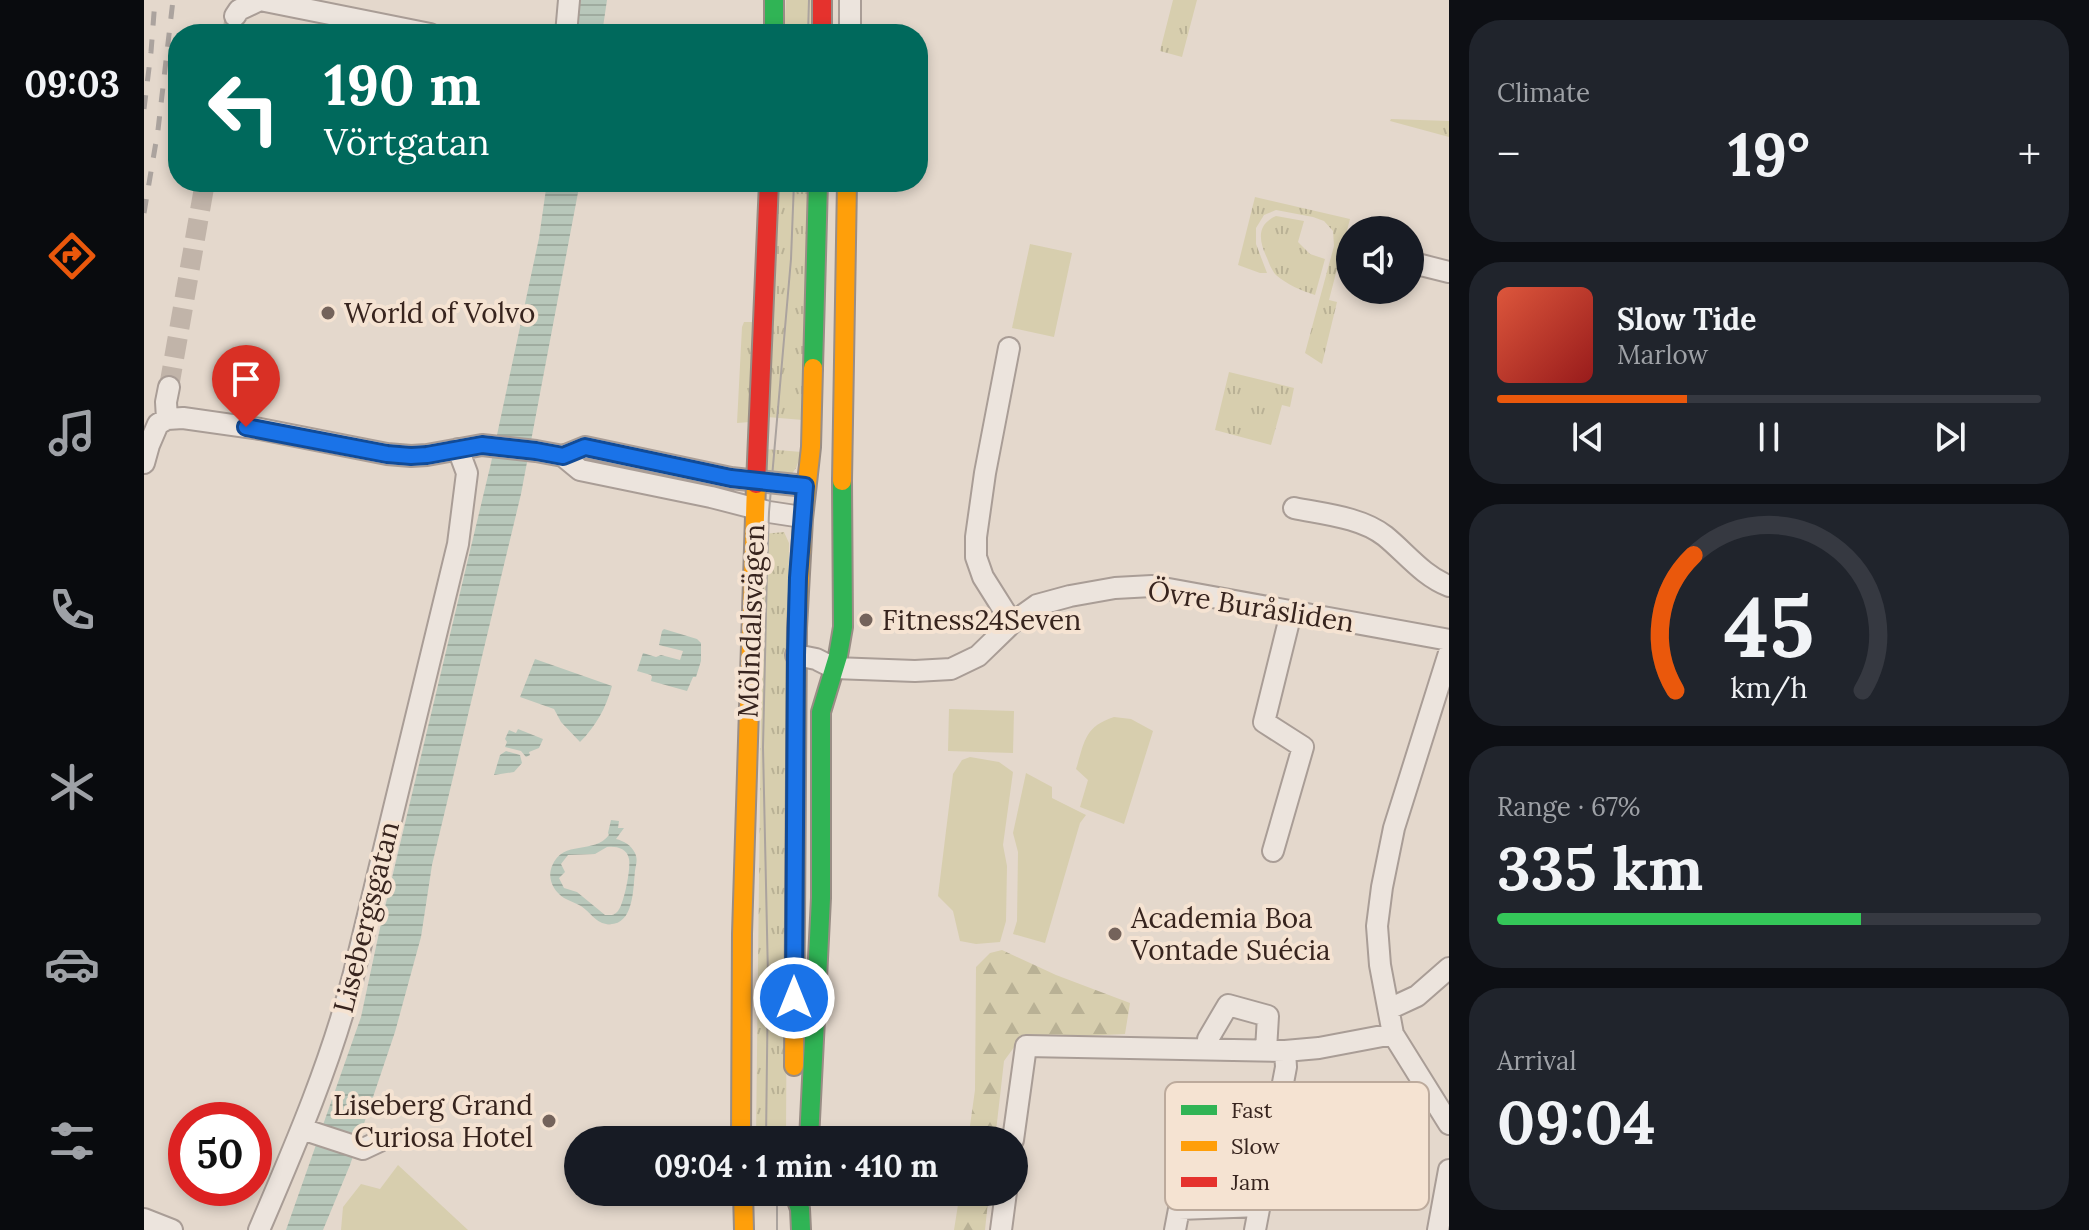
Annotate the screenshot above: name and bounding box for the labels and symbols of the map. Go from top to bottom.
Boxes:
place label: World of Volvo [344,295,535,331]
marker: World of Volvo [319,304,337,322]
pin [212,345,280,427]
street label: Mölndalsvägen [730,523,772,719]
street label: Övre Buråsliden [1145,572,1357,640]
place label: Fitness24Seven [882,602,1081,638]
marker: Fitness24Seven [857,611,875,629]
street label: Lisebergsgatan [325,817,407,1017]
place label: Academia Boa Vontade Suécia [1130,900,1331,968]
marker: Academia Boa Vontade Suécia [1106,925,1124,943]
position arrow [752,956,836,1040]
legend [1165,1082,1429,1210]
place label: Liseberg Grand Curiosa Hotel [333,1087,533,1155]
text: Fast [1231,1096,1273,1124]
speed limit sign: 50 [168,1102,272,1206]
marker: Liseberg Grand Curiosa Hotel [540,1112,558,1130]
text: Slow [1231,1132,1280,1160]
text: Jam [1230,1168,1270,1196]

